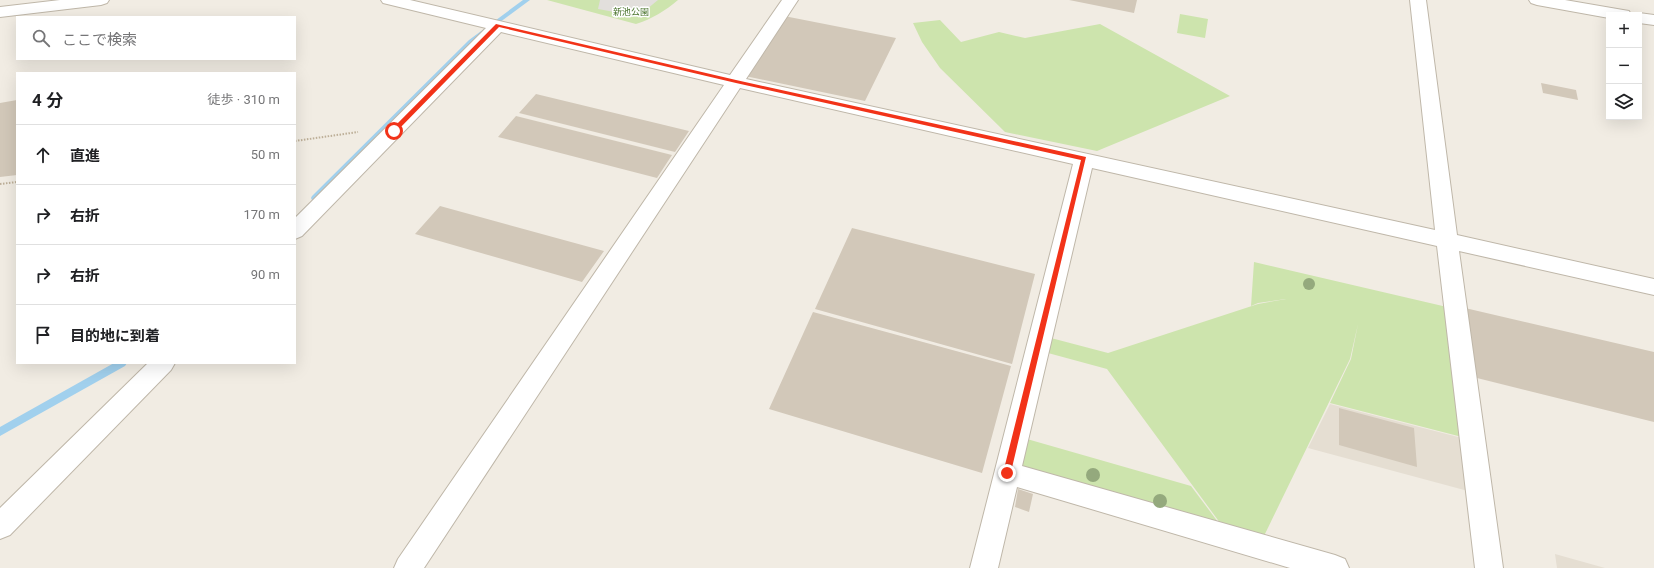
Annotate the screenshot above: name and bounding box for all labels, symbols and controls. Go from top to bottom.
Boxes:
park label: 新池公園 [613,7,649,17]
map controls [1606,12,1642,120]
button: + [1606,12,1642,48]
search box [16,16,296,60]
icon: search [30,27,52,49]
text: ここで検索 [62,31,137,49]
button: − [1606,48,1642,84]
button: layers [1606,84,1642,120]
text: 4 分 [32,90,63,110]
text: 徒歩 · 310 m [208,92,280,107]
route start [385,122,403,140]
icon: ahead [32,144,54,166]
text: 直進 [70,147,100,165]
text: 50 m [251,147,280,162]
icon: right [32,204,54,226]
text: 右折 [70,207,100,225]
text: 170 m [243,207,280,222]
icon: right [32,264,54,286]
text: 右折 [70,267,100,285]
text: 90 m [251,267,280,282]
icon: arrive [32,324,54,346]
text: 目的地に到着 [70,327,160,345]
route end [998,464,1016,482]

